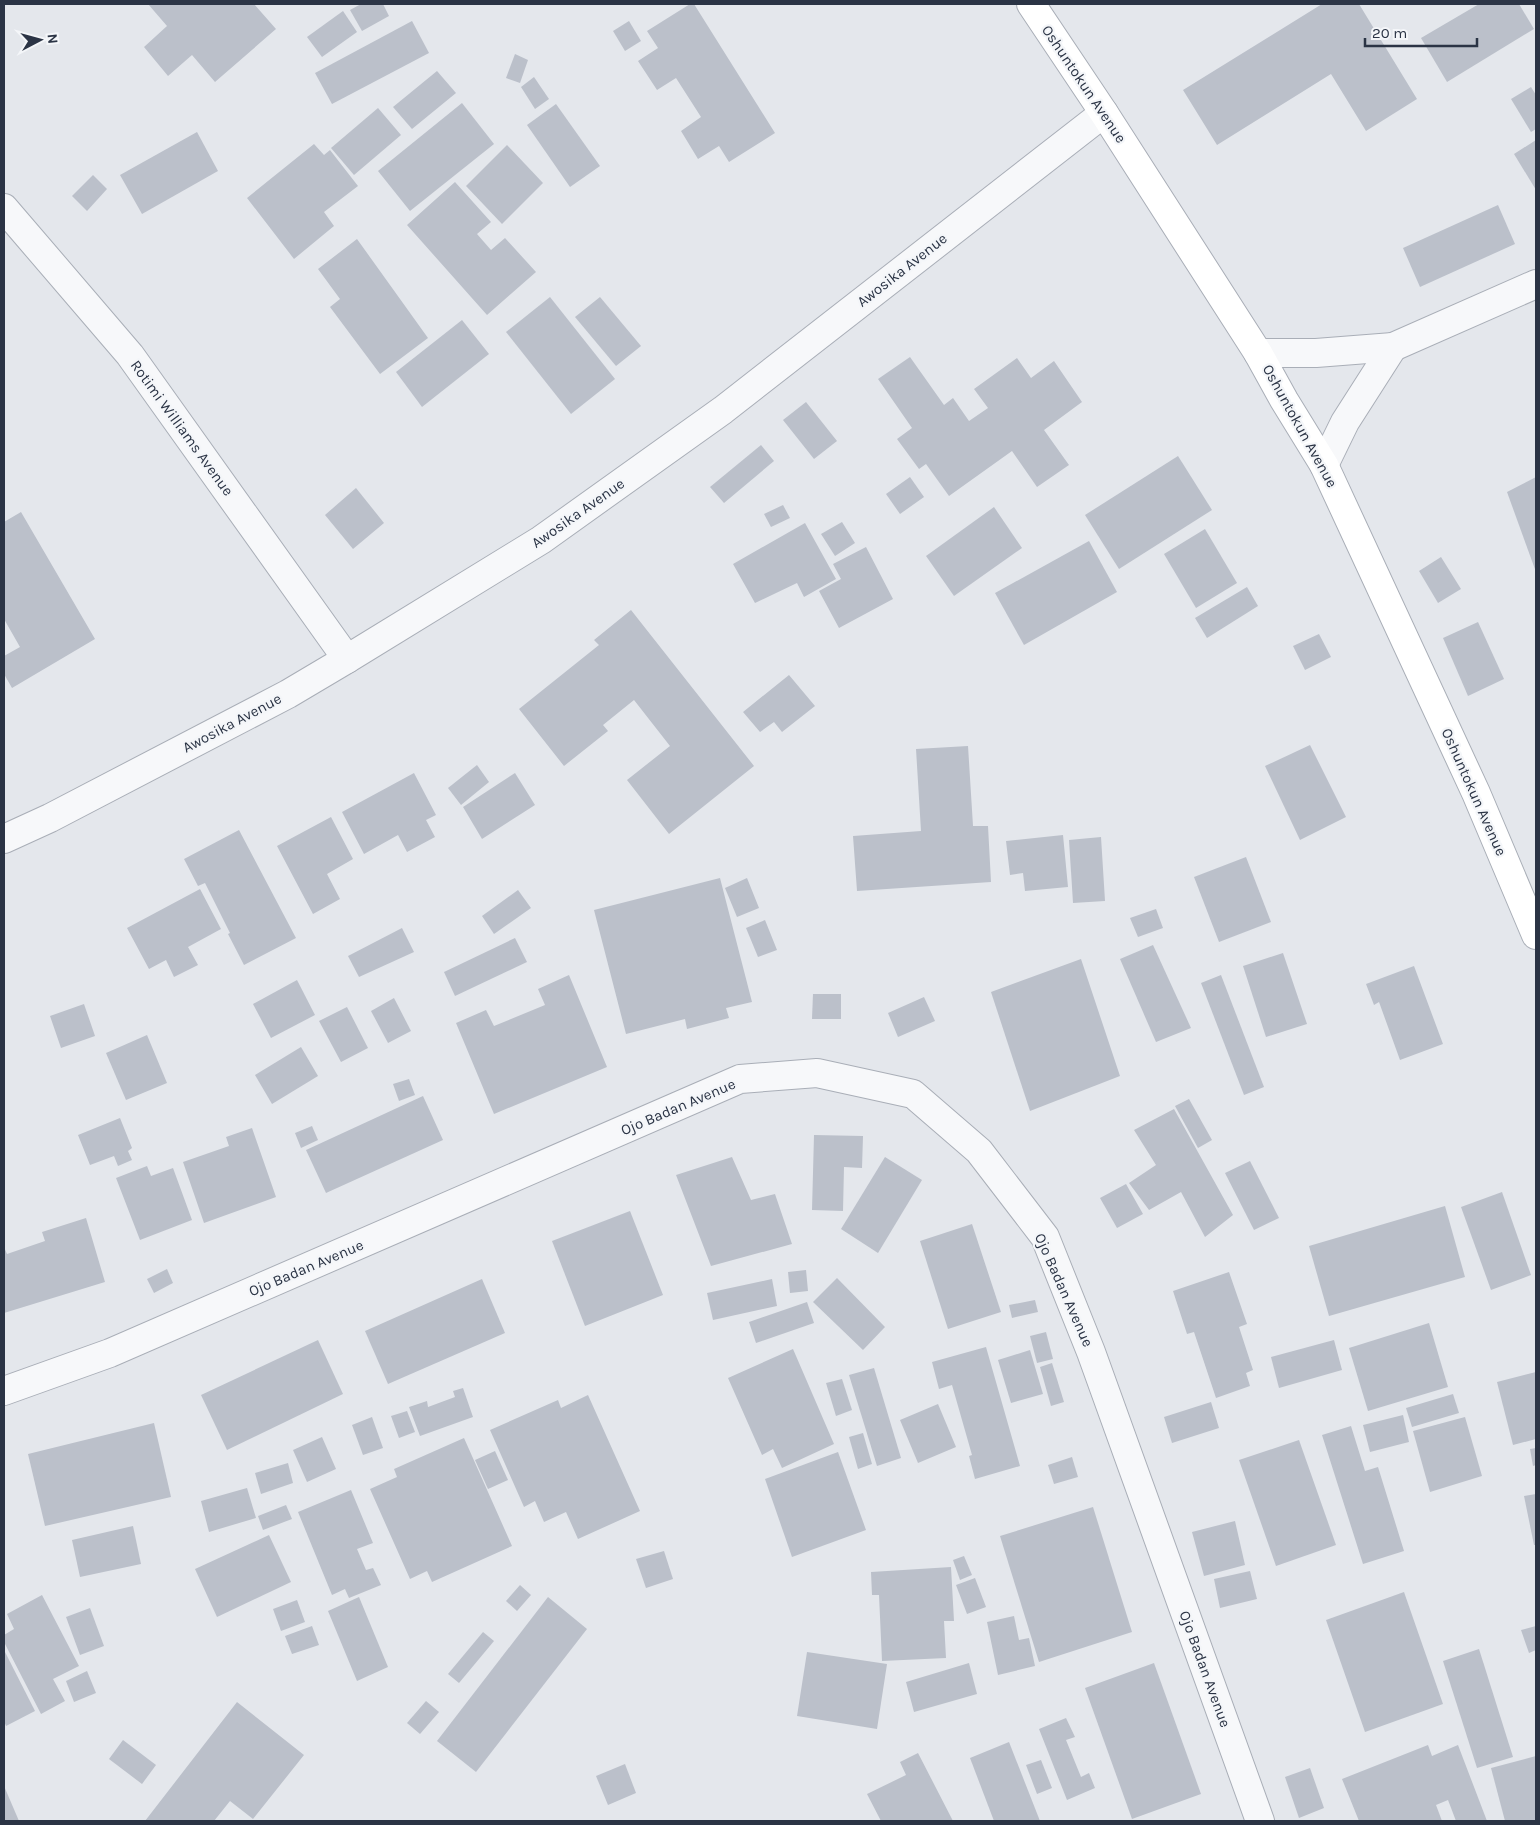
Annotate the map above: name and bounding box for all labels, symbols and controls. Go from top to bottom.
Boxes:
north arrow [15,15,65,65]
scale bar [1365,15,1478,47]
street label: Oshuntokun Avenue [1038,22,1130,146]
text: 20 m [1372,24,1407,42]
text: N [43,33,61,45]
street label: Awosika Avenue [853,229,951,311]
street label: Rotimi Williams Avenue [127,357,237,499]
street label: Oshuntokun Avenue [1259,361,1341,491]
street label: Awosika Avenue [528,474,628,552]
street label: Awosika Avenue [180,689,284,757]
street label: Oshuntokun Avenue [1438,725,1510,859]
street label: Ojo Badan Avenue [618,1075,738,1139]
street label: Ojo Badan Avenue [1031,1230,1097,1350]
street label: Ojo Badan Avenue [246,1236,366,1300]
street label: Ojo Badan Avenue [1176,1608,1234,1730]

